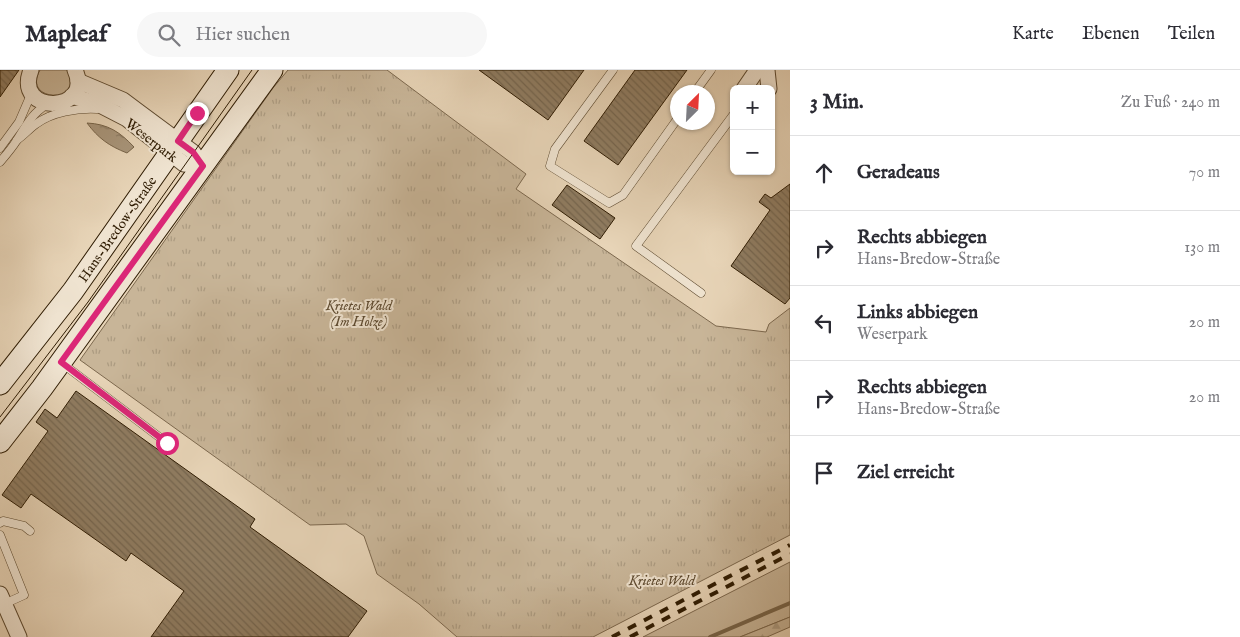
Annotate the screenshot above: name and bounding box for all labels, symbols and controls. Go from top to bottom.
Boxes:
search box [137,12,487,57]
text: Mapleaf [25,19,107,50]
icon: search [155,21,183,49]
text: Hier suchen [195,23,290,47]
text: Karte [1012,23,1054,46]
text: Ebenen [1082,23,1140,46]
text: Teilen [1168,23,1215,46]
north arrow [670,85,715,130]
map controls [730,85,775,175]
button: + [730,85,775,130]
text: 3 Min. [810,89,863,116]
text: Zu Fuß · 240 m [1121,93,1220,113]
route end [186,102,209,125]
street label: Weserpark [122,115,182,167]
button: − [730,130,775,175]
icon: ahead [810,159,838,187]
text: Geradeaus [857,161,940,185]
text: 70 m [1189,163,1220,183]
street label: Hans-Bredow-Straße [75,173,161,286]
text: Rechts abbiegen [857,226,987,250]
icon: right [810,234,838,262]
text: 130 m [1184,238,1220,258]
text: Hans-Bredow-Straße [857,250,1000,270]
park label: Krietes Wald (Im Holze) [325,297,394,331]
text: Links abbiegen [857,301,978,325]
icon: left [810,309,838,337]
text: 20 m [1189,313,1220,333]
text: Weserpark [857,325,928,345]
text: Rechts abbiegen [857,376,987,400]
icon: right [810,384,838,412]
text: 20 m [1189,388,1220,408]
text: Hans-Bredow-Straße [857,400,1000,420]
route start [156,432,179,455]
icon: arrive [810,459,838,487]
text: Ziel erreicht [857,461,955,485]
park label: Krietes Wald [628,572,697,590]

